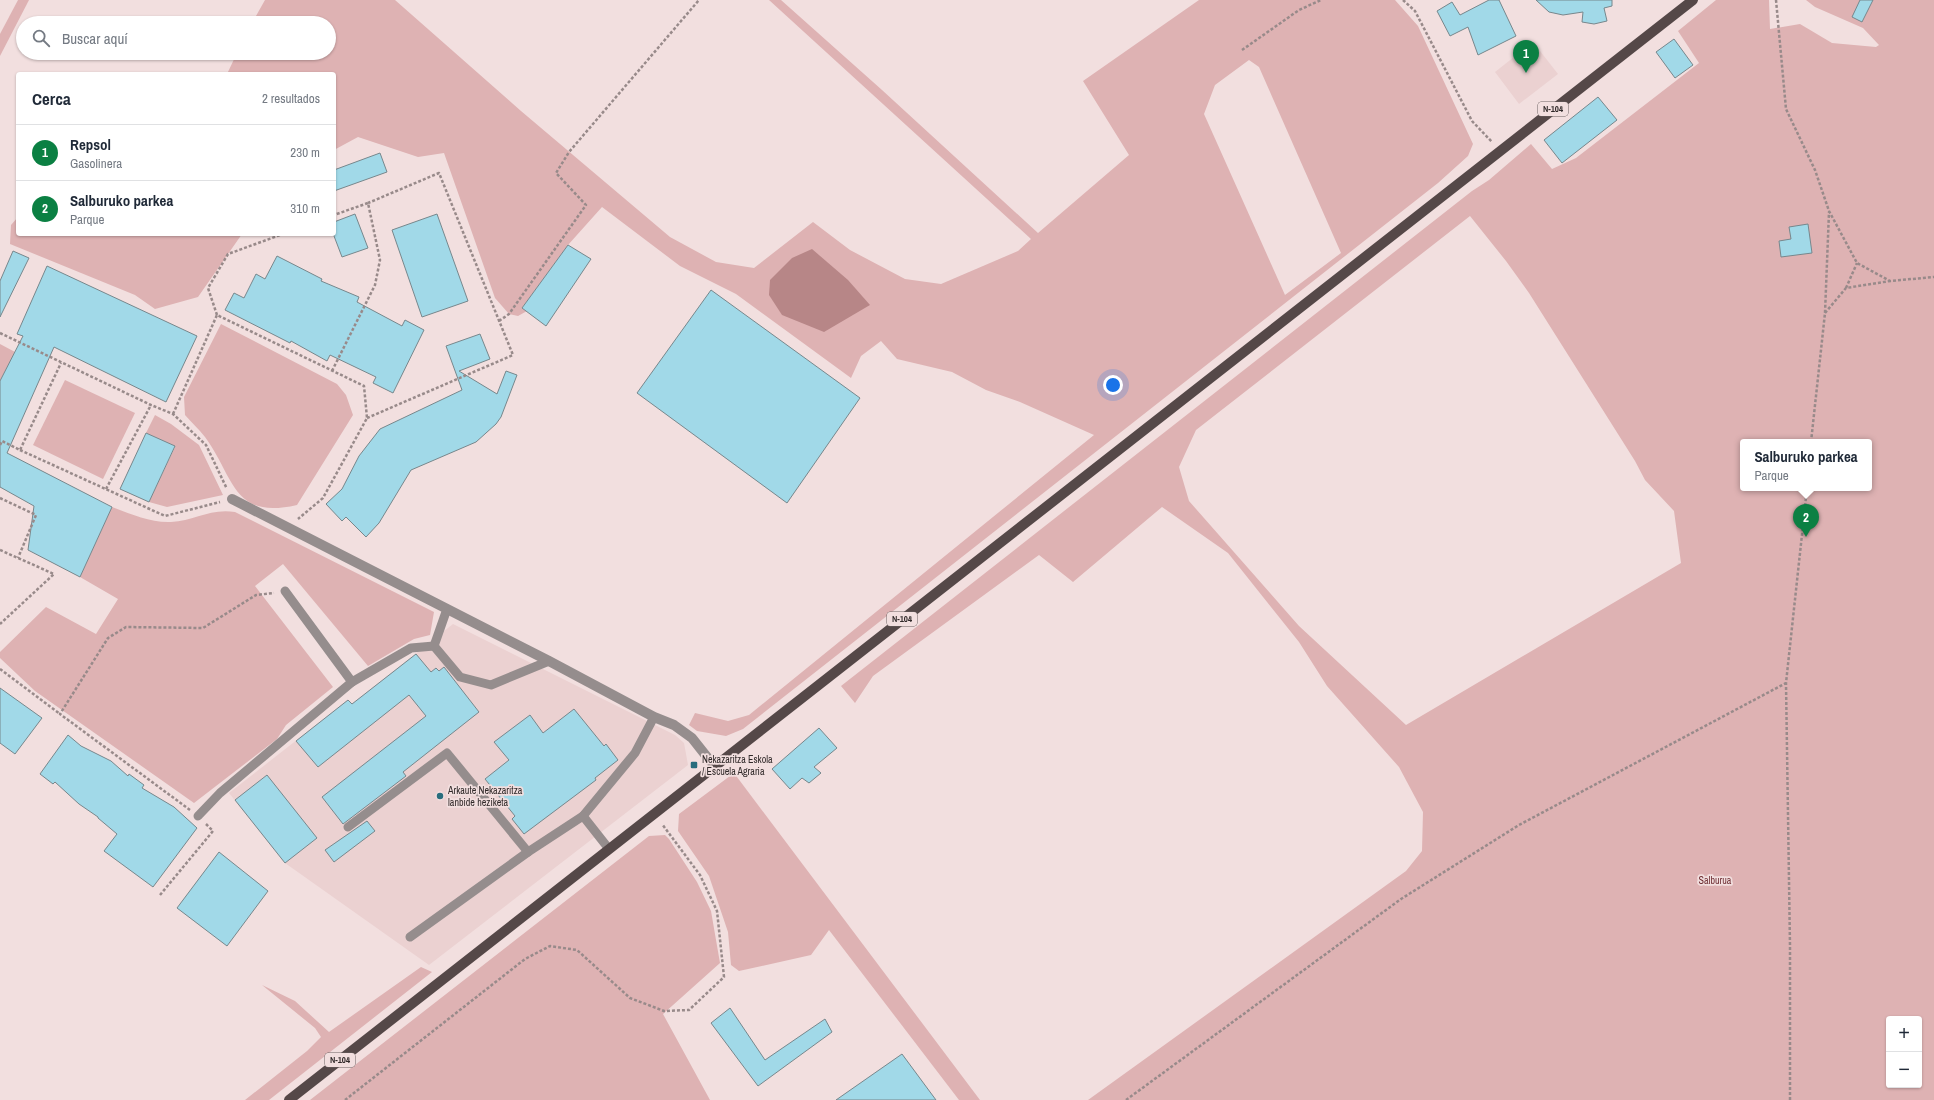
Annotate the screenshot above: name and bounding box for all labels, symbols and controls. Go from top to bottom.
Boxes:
search box [16,16,336,60]
icon: search [30,27,52,49]
text: Buscar aquí [62,28,128,49]
pin: 1 [1513,40,1539,73]
text: Cerca [32,87,71,110]
text: 2 resultados [262,90,320,107]
road number: N-104 [1538,102,1568,116]
text: Repsol [70,134,111,155]
text: 1 [42,144,48,161]
text: 230 m [290,144,320,161]
text: Gasolinera [70,155,122,172]
text: Salburuko parkea [70,190,173,211]
text: 2 [42,200,48,217]
text: 310 m [290,200,320,217]
text: Parque [70,211,104,228]
your location [1103,375,1123,395]
popup [1740,439,1872,491]
text: Salburuko parkea [1754,446,1858,467]
text: Parque [1754,467,1789,484]
pin: 2 [1793,504,1819,537]
road number: N-104 [887,612,917,626]
place label: Nekazaritza Eskola / Escuela Agraria [702,753,773,778]
marker: Nekazaritza Eskola / Escuela Agraria [689,760,699,770]
place label: Arkaute Nekazaritza lanbide heziketa [447,784,523,809]
marker: Arkaute Nekazaritza lanbide heziketa [435,791,445,801]
park label: Salburua [1699,874,1732,887]
map controls [1886,1016,1922,1088]
button: + [1886,1016,1922,1052]
button: − [1886,1052,1922,1088]
road number: N-104 [325,1053,355,1067]

